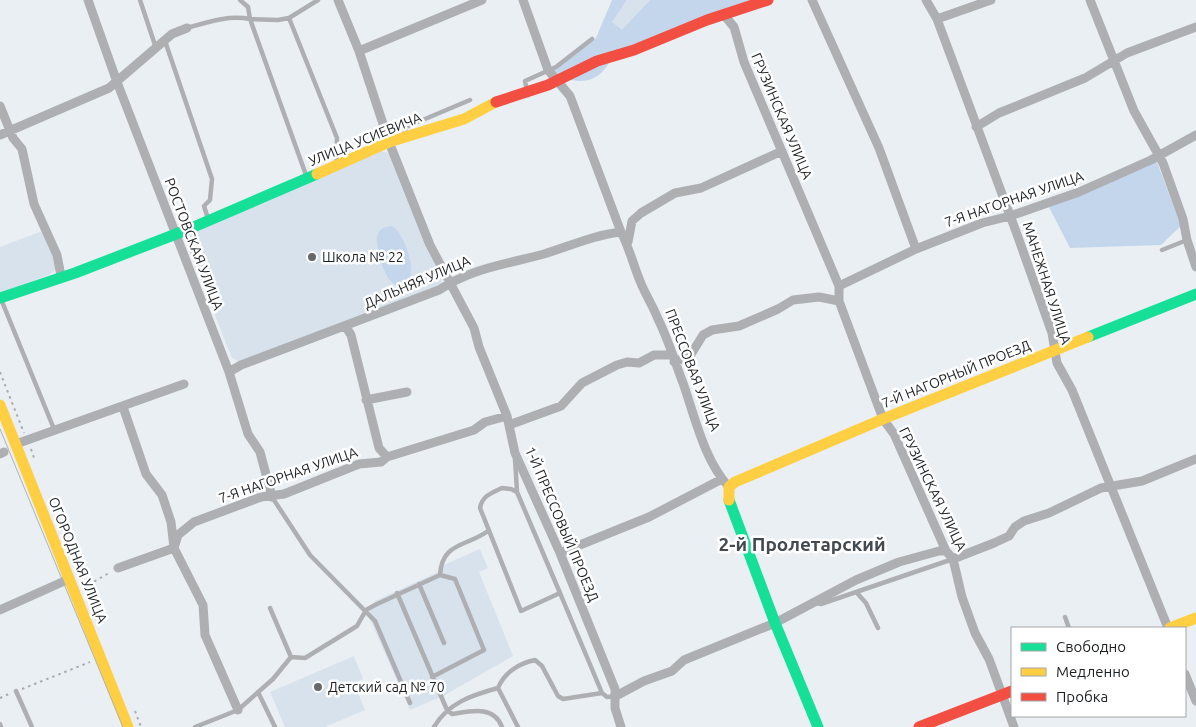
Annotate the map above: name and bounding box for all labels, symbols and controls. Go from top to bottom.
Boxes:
street label: ГРУЗИНСКАЯ УЛИЦА [748,50,816,182]
street label: УЛИЦА УСИЕВИЧА [306,109,424,169]
street label: 7-Я НАГОРНАЯ УЛИЦА [942,168,1086,230]
street label: РОСТОВСКАЯ УЛИЦА [161,176,227,312]
street label: МАНЕЖНАЯ УЛИЦА [1020,220,1074,346]
place label: Школа № 22 [322,249,404,265]
marker: Школа № 22 [306,251,318,263]
street label: ДАЛЬНЯЯ УЛИЦА [361,252,473,312]
street label: ПРЕССОВАЯ УЛИЦА [662,307,724,433]
street label: 7-Й НАГОРНЫЙ ПРОЕЗД [879,336,1033,411]
street label: ГРУЗИНСКАЯ УЛИЦА [896,425,970,553]
street label: 7-Я НАГОРНАЯ УЛИЦА [216,444,360,506]
street label: 1-Й ПРЕССОВЫЙ ПРОЕЗД [522,444,603,604]
street label: ОГОРОДНАЯ УЛИЦА [45,495,111,625]
district label: 2-й Пролетарский [718,533,886,555]
legend [1011,627,1186,717]
text: Свободно [1056,638,1126,655]
text: Медленно [1056,663,1130,680]
place label: Детский сад № 70 [328,679,445,695]
marker: Детский сад № 70 [312,681,324,693]
text: Пробка [1056,688,1108,705]

